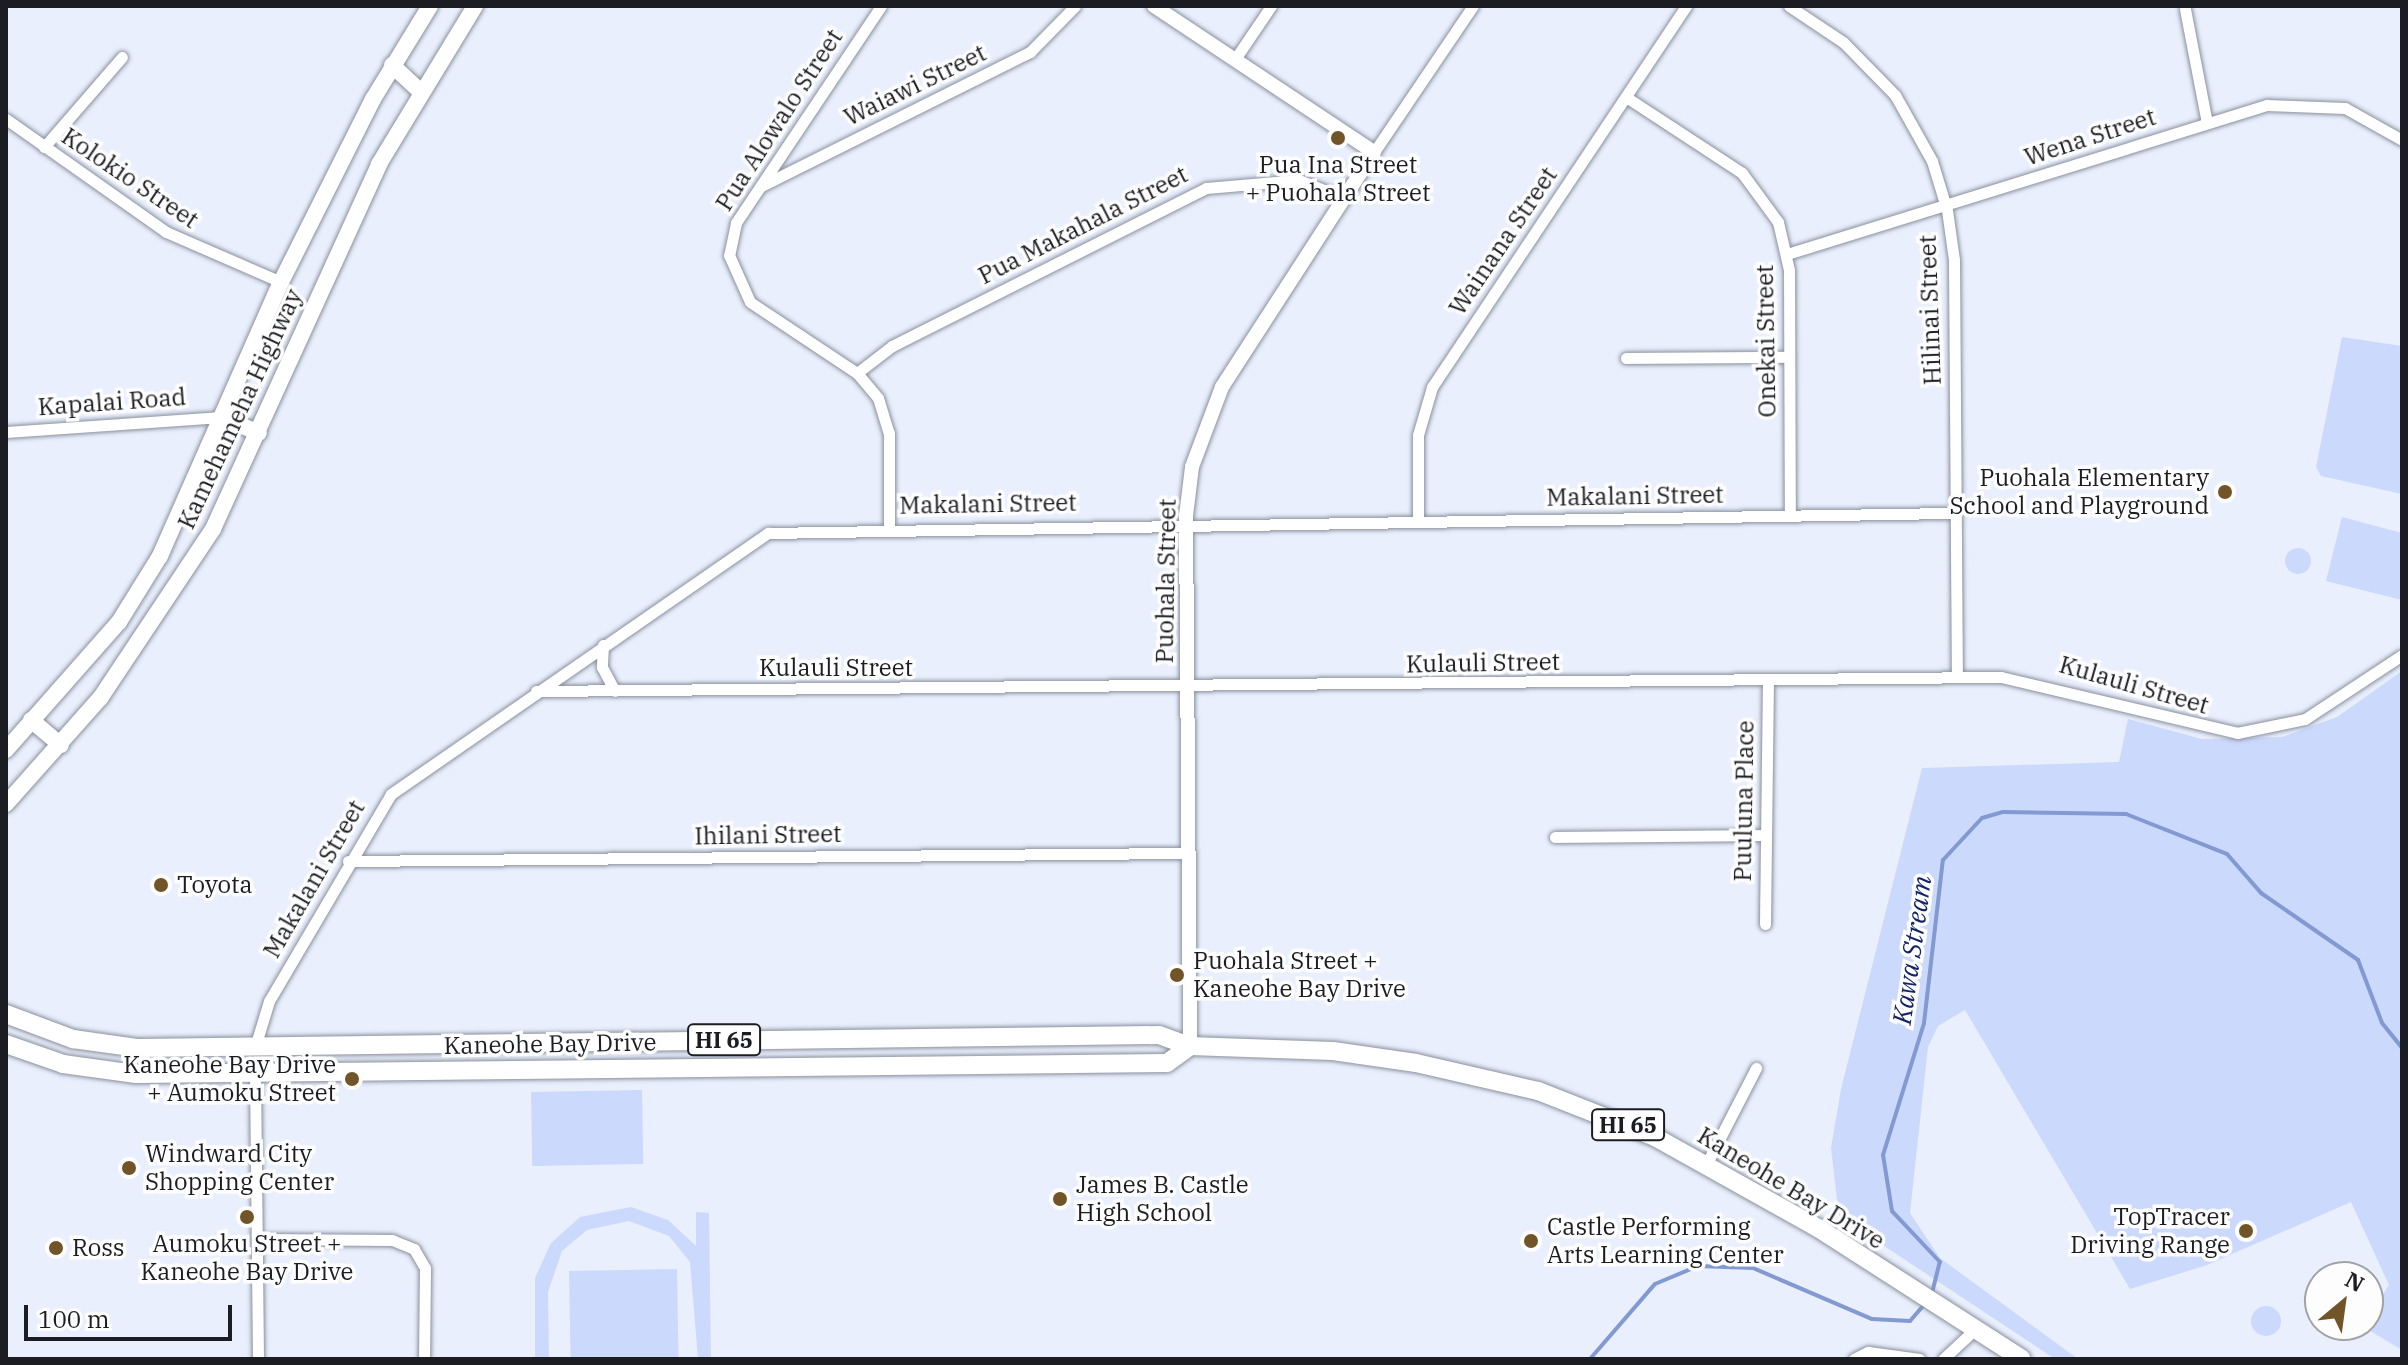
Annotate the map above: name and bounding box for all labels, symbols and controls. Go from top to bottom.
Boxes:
street label: Pua Alowalo Street [710,24,848,216]
street label: Waiawi Street [839,38,991,132]
street label: Wena Street [2021,102,2159,172]
street label: Kolokio Street [56,122,204,234]
marker: Pua Ina Street + Puohala Street [1329,129,1347,147]
place label: Pua Ina Street + Puohala Street [1246,151,1430,207]
street label: Pua Makahala Street [974,160,1192,290]
street label: Wainana Street [1443,162,1563,320]
street label: Hilinai Street [1913,234,1947,386]
street label: Onekai Street [1750,264,1782,418]
street label: Kamehameha Highway [172,285,308,533]
street label: Kapalai Road [37,382,187,422]
place label: Puohala Elementary School and Playground [1949,464,2209,520]
street label: Makalani Street [1546,480,1724,512]
marker: Puohala Elementary School and Playground [2216,483,2234,501]
street label: Makalani Street [899,488,1077,520]
street label: Puohala Street [1150,498,1182,664]
street label: Kulauli Street [1406,647,1560,679]
street label: Kulauli Street [2056,650,2212,720]
street label: Kulauli Street [759,654,913,682]
street label: Puuluna Place [1728,720,1760,882]
street label: Makalani Street [257,795,371,963]
street label: Ihilani Street [694,819,842,851]
place label: Toyota [177,871,253,899]
water label: Kawa Stream [1886,874,1938,1026]
marker: Toyota [152,876,170,894]
place label: Puohala Street + Kaneohe Bay Drive [1193,947,1406,1003]
marker: Puohala Street + Kaneohe Bay Drive [1168,966,1186,984]
road number: HI 65 [686,1022,762,1058]
street label: Kaneohe Bay Drive [443,1028,657,1060]
place label: Kaneohe Bay Drive + Aumoku Street [123,1051,336,1107]
marker: Kaneohe Bay Drive + Aumoku Street [343,1070,361,1088]
road number: HI 65 [1590,1107,1666,1143]
street label: Kaneohe Bay Drive [1692,1121,1890,1255]
place label: Windward City Shopping Center [145,1140,334,1196]
marker: Windward City Shopping Center [120,1159,138,1177]
place label: James B. Castle High School [1076,1171,1249,1227]
marker: James B. Castle High School [1051,1190,1069,1208]
place label: TopTracer Driving Range [2070,1203,2230,1259]
marker: Aumoku Street + Kaneohe Bay Drive [238,1208,256,1226]
place label: Castle Performing Arts Learning Center [1547,1213,1784,1269]
marker: TopTracer Driving Range [2237,1222,2255,1240]
place label: Aumoku Street + Kaneohe Bay Drive [141,1230,353,1286]
marker: Castle Performing Arts Learning Center [1522,1232,1540,1250]
place label: Ross [72,1234,125,1262]
marker: Ross [47,1239,65,1257]
north arrow [2304,1261,2384,1341]
text: N [2340,1264,2370,1298]
scale bar [28,1289,236,1339]
text: 100 m [38,1303,110,1335]

